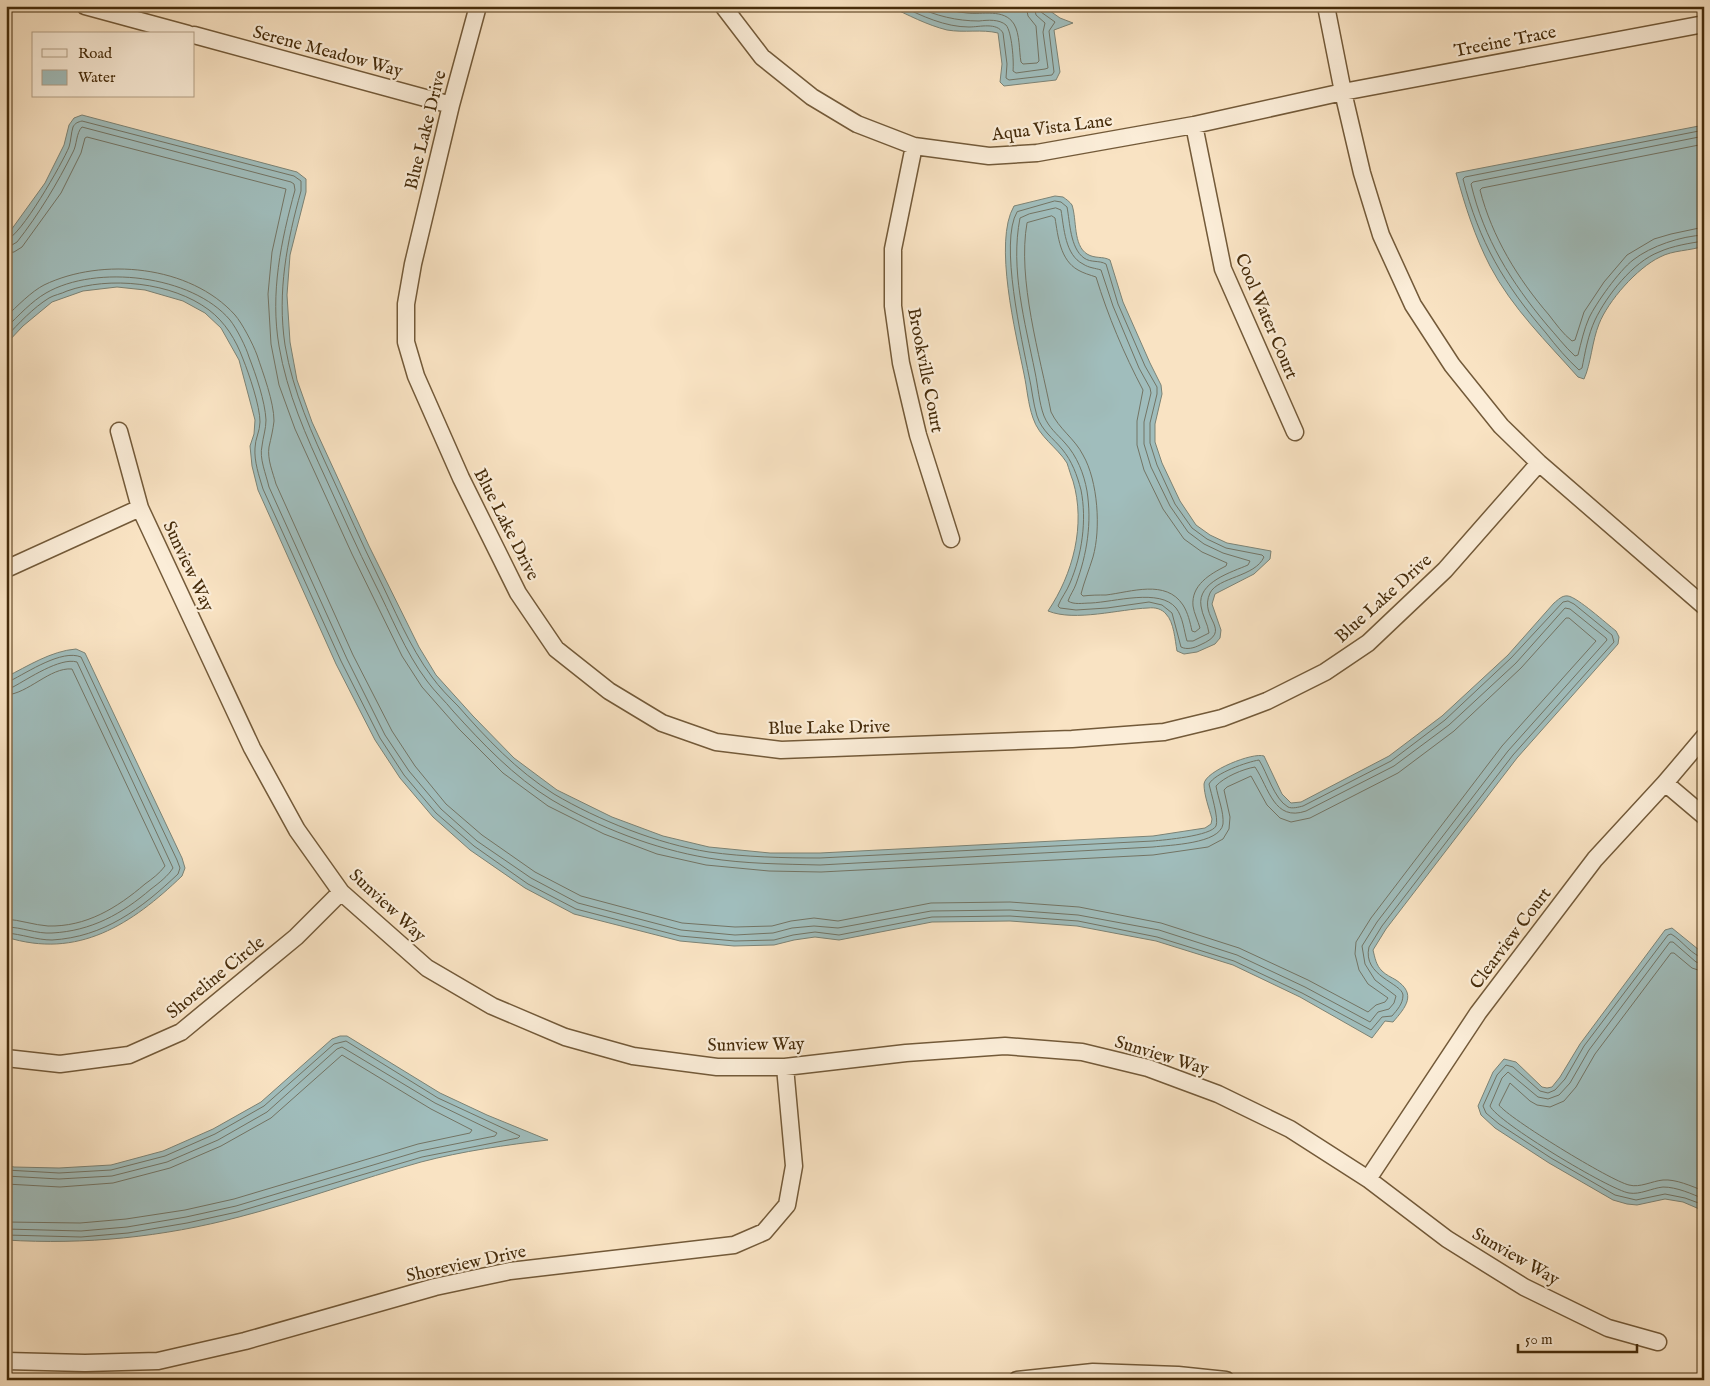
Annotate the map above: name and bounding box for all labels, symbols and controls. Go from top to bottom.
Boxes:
street label: Serene Meadow Way [250,21,405,84]
street label: Treeine Trace [1452,21,1558,64]
legend [32,32,195,98]
text: Road [78,44,113,63]
text: Water [78,68,116,87]
street label: Blue Lake Drive [400,68,452,193]
street label: Aqua Vista Lane [990,110,1114,147]
street label: Cool Water Court [1229,250,1302,383]
street label: Brookville Court [901,306,948,435]
street label: Blue Lake Drive [468,465,544,584]
street label: Sunview Way [157,518,219,616]
street label: Blue Lake Drive [1331,550,1437,649]
street label: Blue Lake Drive [768,716,890,741]
street label: Sunview Way [344,865,430,948]
street label: Clearview Court [1465,883,1557,994]
street label: Shoreline Circle [162,932,270,1025]
street label: Sunview Way [1112,1031,1212,1082]
street label: Sunview Way [707,1033,805,1058]
street label: Sunview Way [1467,1223,1563,1292]
street label: Shoreview Drive [404,1241,528,1288]
scale bar [1518,1321,1636,1353]
text: 50 m [1525,1330,1553,1349]

